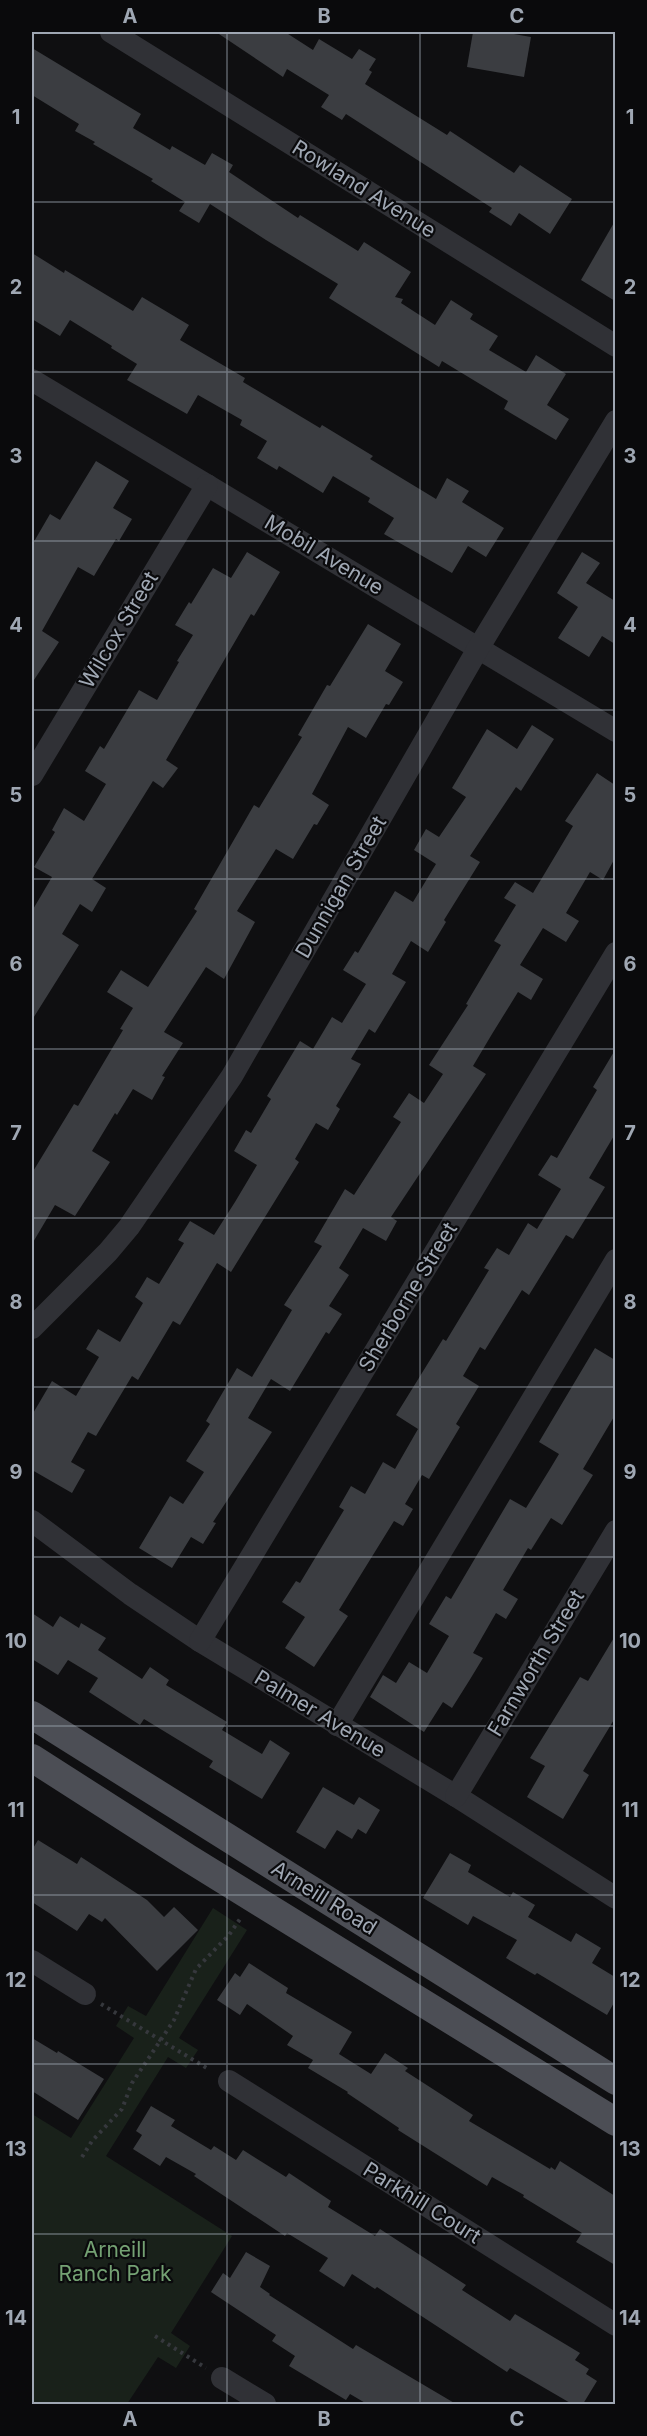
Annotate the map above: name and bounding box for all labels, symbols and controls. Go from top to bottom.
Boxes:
text: A [123,4,138,28]
text: B [317,4,331,28]
text: C [510,4,524,28]
text: 1 [12,105,20,129]
text: 1 [626,105,634,129]
street label: Rowland Avenue [288,134,441,243]
text: 2 [10,275,22,299]
text: 2 [624,275,636,299]
text: 3 [10,444,22,468]
text: 3 [624,444,636,468]
street label: Mobil Avenue [260,509,388,600]
street label: Wilcox Street [74,567,163,693]
text: 4 [9,613,23,637]
text: 4 [623,613,637,637]
text: 5 [10,783,22,807]
text: 5 [624,783,636,807]
street label: Dunnigan Street [290,811,391,962]
text: 6 [10,952,23,976]
text: 6 [624,952,637,976]
text: 7 [10,1121,22,1145]
text: 7 [624,1121,636,1145]
street label: Sherborne Street [353,1217,462,1376]
text: 8 [9,1290,23,1314]
text: 8 [623,1290,637,1314]
text: 9 [10,1460,23,1484]
text: 9 [624,1460,637,1484]
street label: Farnworth Street [482,1585,589,1740]
text: 10 [5,1629,27,1653]
text: 10 [619,1629,641,1653]
street label: Palmer Avenue [250,1665,390,1763]
text: 11 [7,1798,25,1822]
text: 11 [621,1798,639,1822]
street label: Arneill Road [267,1855,381,1940]
text: 12 [5,1968,27,1992]
text: 12 [619,1968,641,1992]
text: 13 [5,2137,27,2161]
text: 13 [619,2137,641,2161]
street label: Parkhill Court [359,2156,486,2249]
park label: Arneill Ranch Park [59,2237,172,2286]
text: 14 [5,2306,27,2330]
text: 14 [619,2306,641,2330]
text: A [123,2407,138,2431]
text: B [317,2407,331,2431]
text: C [510,2407,524,2431]

